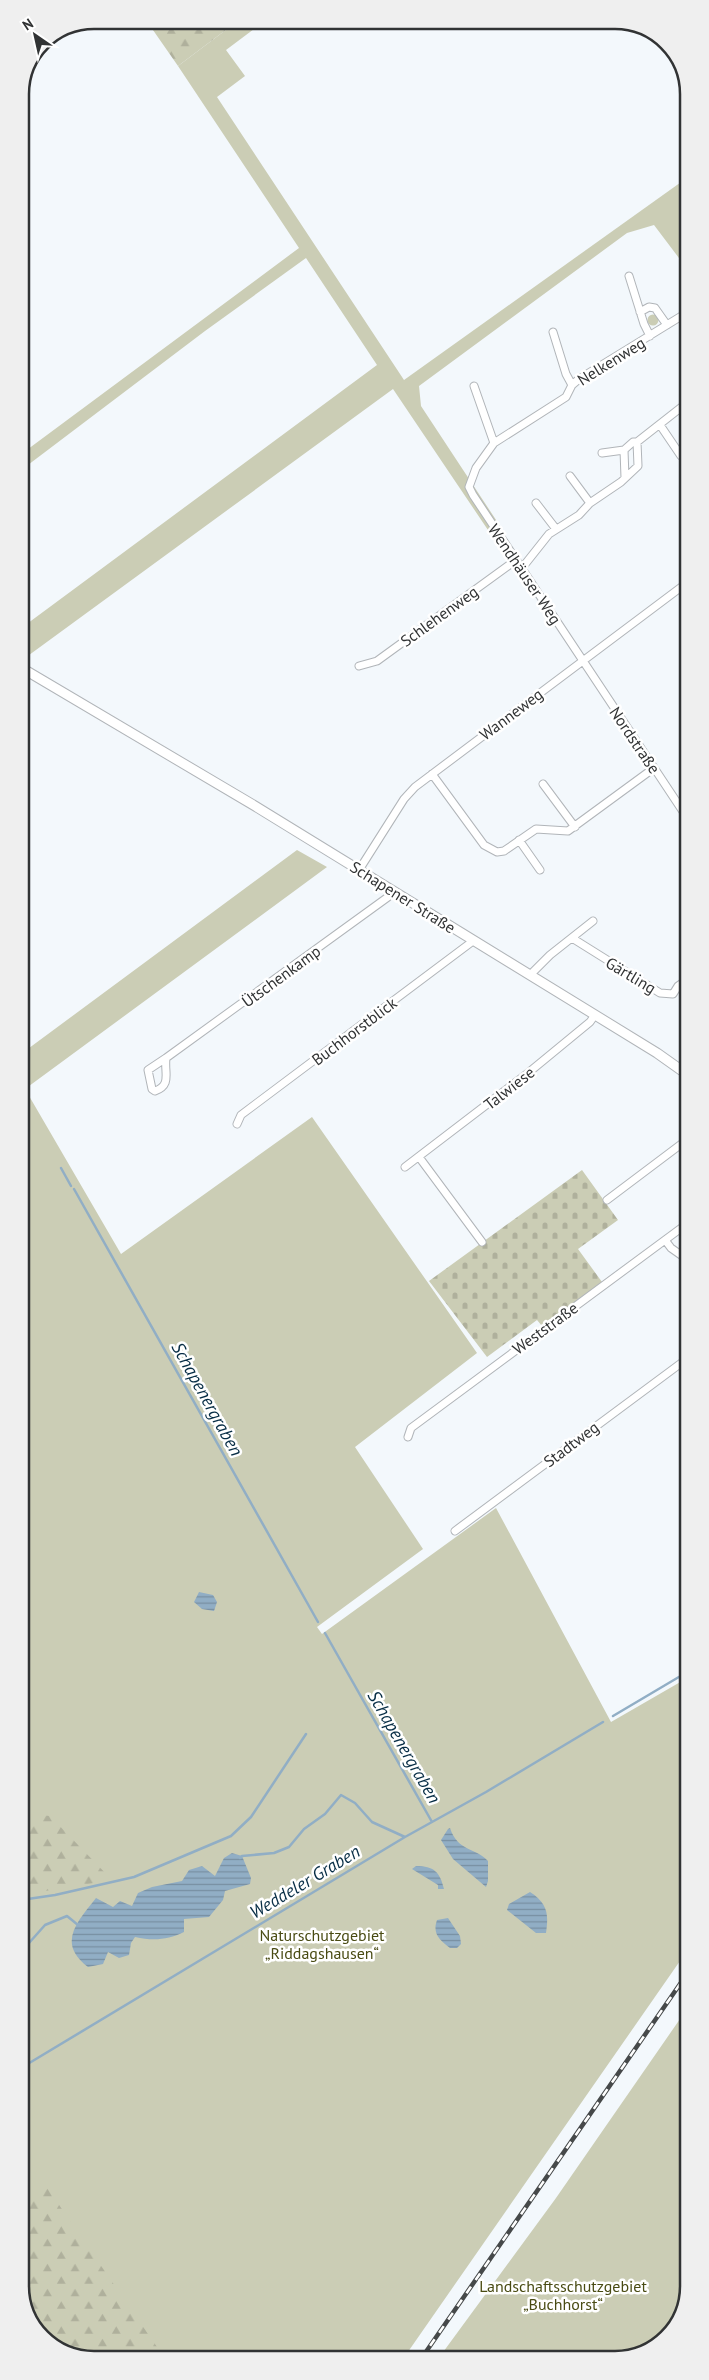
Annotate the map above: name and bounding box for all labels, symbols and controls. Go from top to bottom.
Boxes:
north arrow [10,10,60,60]
text: N [19,14,37,34]
street label: Nelkenweg [573,332,649,390]
street label: Wendhäuser Weg [484,520,566,628]
street label: Schlehenweg [396,581,482,651]
street label: Wanneweg [475,684,547,744]
street label: Nordstraße [605,703,665,777]
street label: Schapener Straße [347,857,459,937]
street label: Ütschenkamp [238,941,324,1011]
street label: Gärtling [602,952,660,998]
street label: Buchhorstblick [308,992,401,1069]
street label: Talwiese [480,1062,538,1114]
street label: Weststraße [508,1298,582,1358]
water label: Schapenergraben [167,1338,248,1460]
street label: Stadtweg [539,1417,603,1471]
water label: Schapenergraben [363,1686,446,1807]
water label: Weddeler Graben [245,1840,364,1924]
park label: Naturschutzgebiet „Riddagshausen“ [259,1925,385,1963]
park label: Landschaftsschutzgebiet „Buchhorst“ [479,2276,647,2314]

